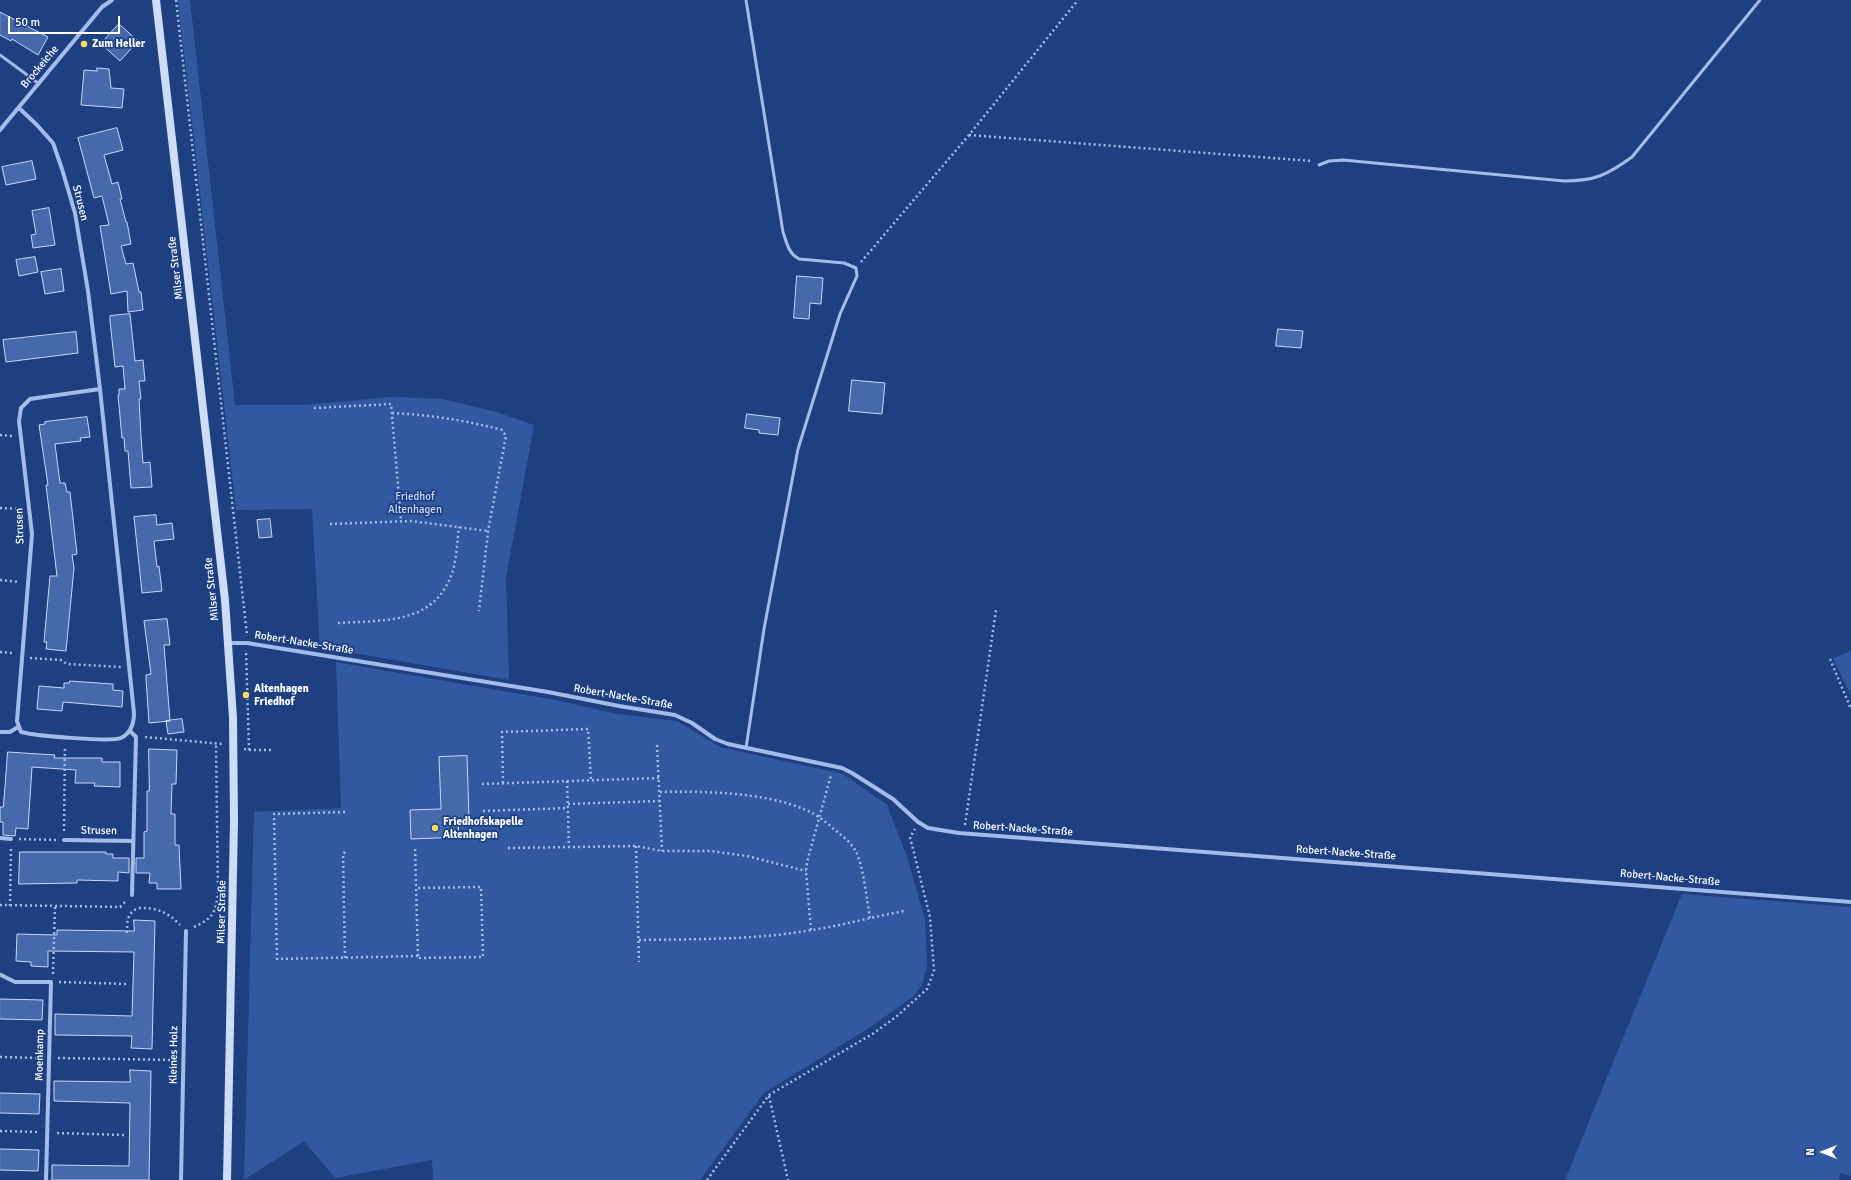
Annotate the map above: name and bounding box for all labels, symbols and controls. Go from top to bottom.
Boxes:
scale bar [10,8,122,34]
text: 50 m [15,15,40,30]
place label: Zum Heller [92,37,145,51]
marker: Zum Heller [79,39,89,49]
street label: Brockeiche [18,43,62,91]
street label: Strusen [69,184,91,222]
street label: Milser Straße [166,236,186,300]
park label: Friedhof Altenhagen [388,490,442,516]
street label: Strusen [13,508,27,544]
street label: Milser Straße [202,557,222,621]
street label: Robert-Nacke-Straße [253,629,355,657]
place label: Altenhagen Friedhof [254,682,309,708]
street label: Robert-Nacke-Straße [573,682,673,712]
marker: Altenhagen Friedhof [241,690,251,700]
place label: Friedhofskapelle Altenhagen [443,815,523,841]
street label: Robert-Nacke-Straße [973,819,1073,839]
marker: Friedhofskapelle Altenhagen [430,823,440,833]
street label: Strusen [81,824,117,838]
street label: Robert-Nacke-Straße [1296,843,1396,863]
street label: Robert-Nacke-Straße [1620,867,1720,889]
street label: Milser Straße [215,880,229,944]
street label: Kleines Holz [167,1026,181,1084]
street label: Moenkamp [33,1029,47,1081]
north arrow [1803,1132,1843,1172]
text: N [1804,1148,1817,1156]

